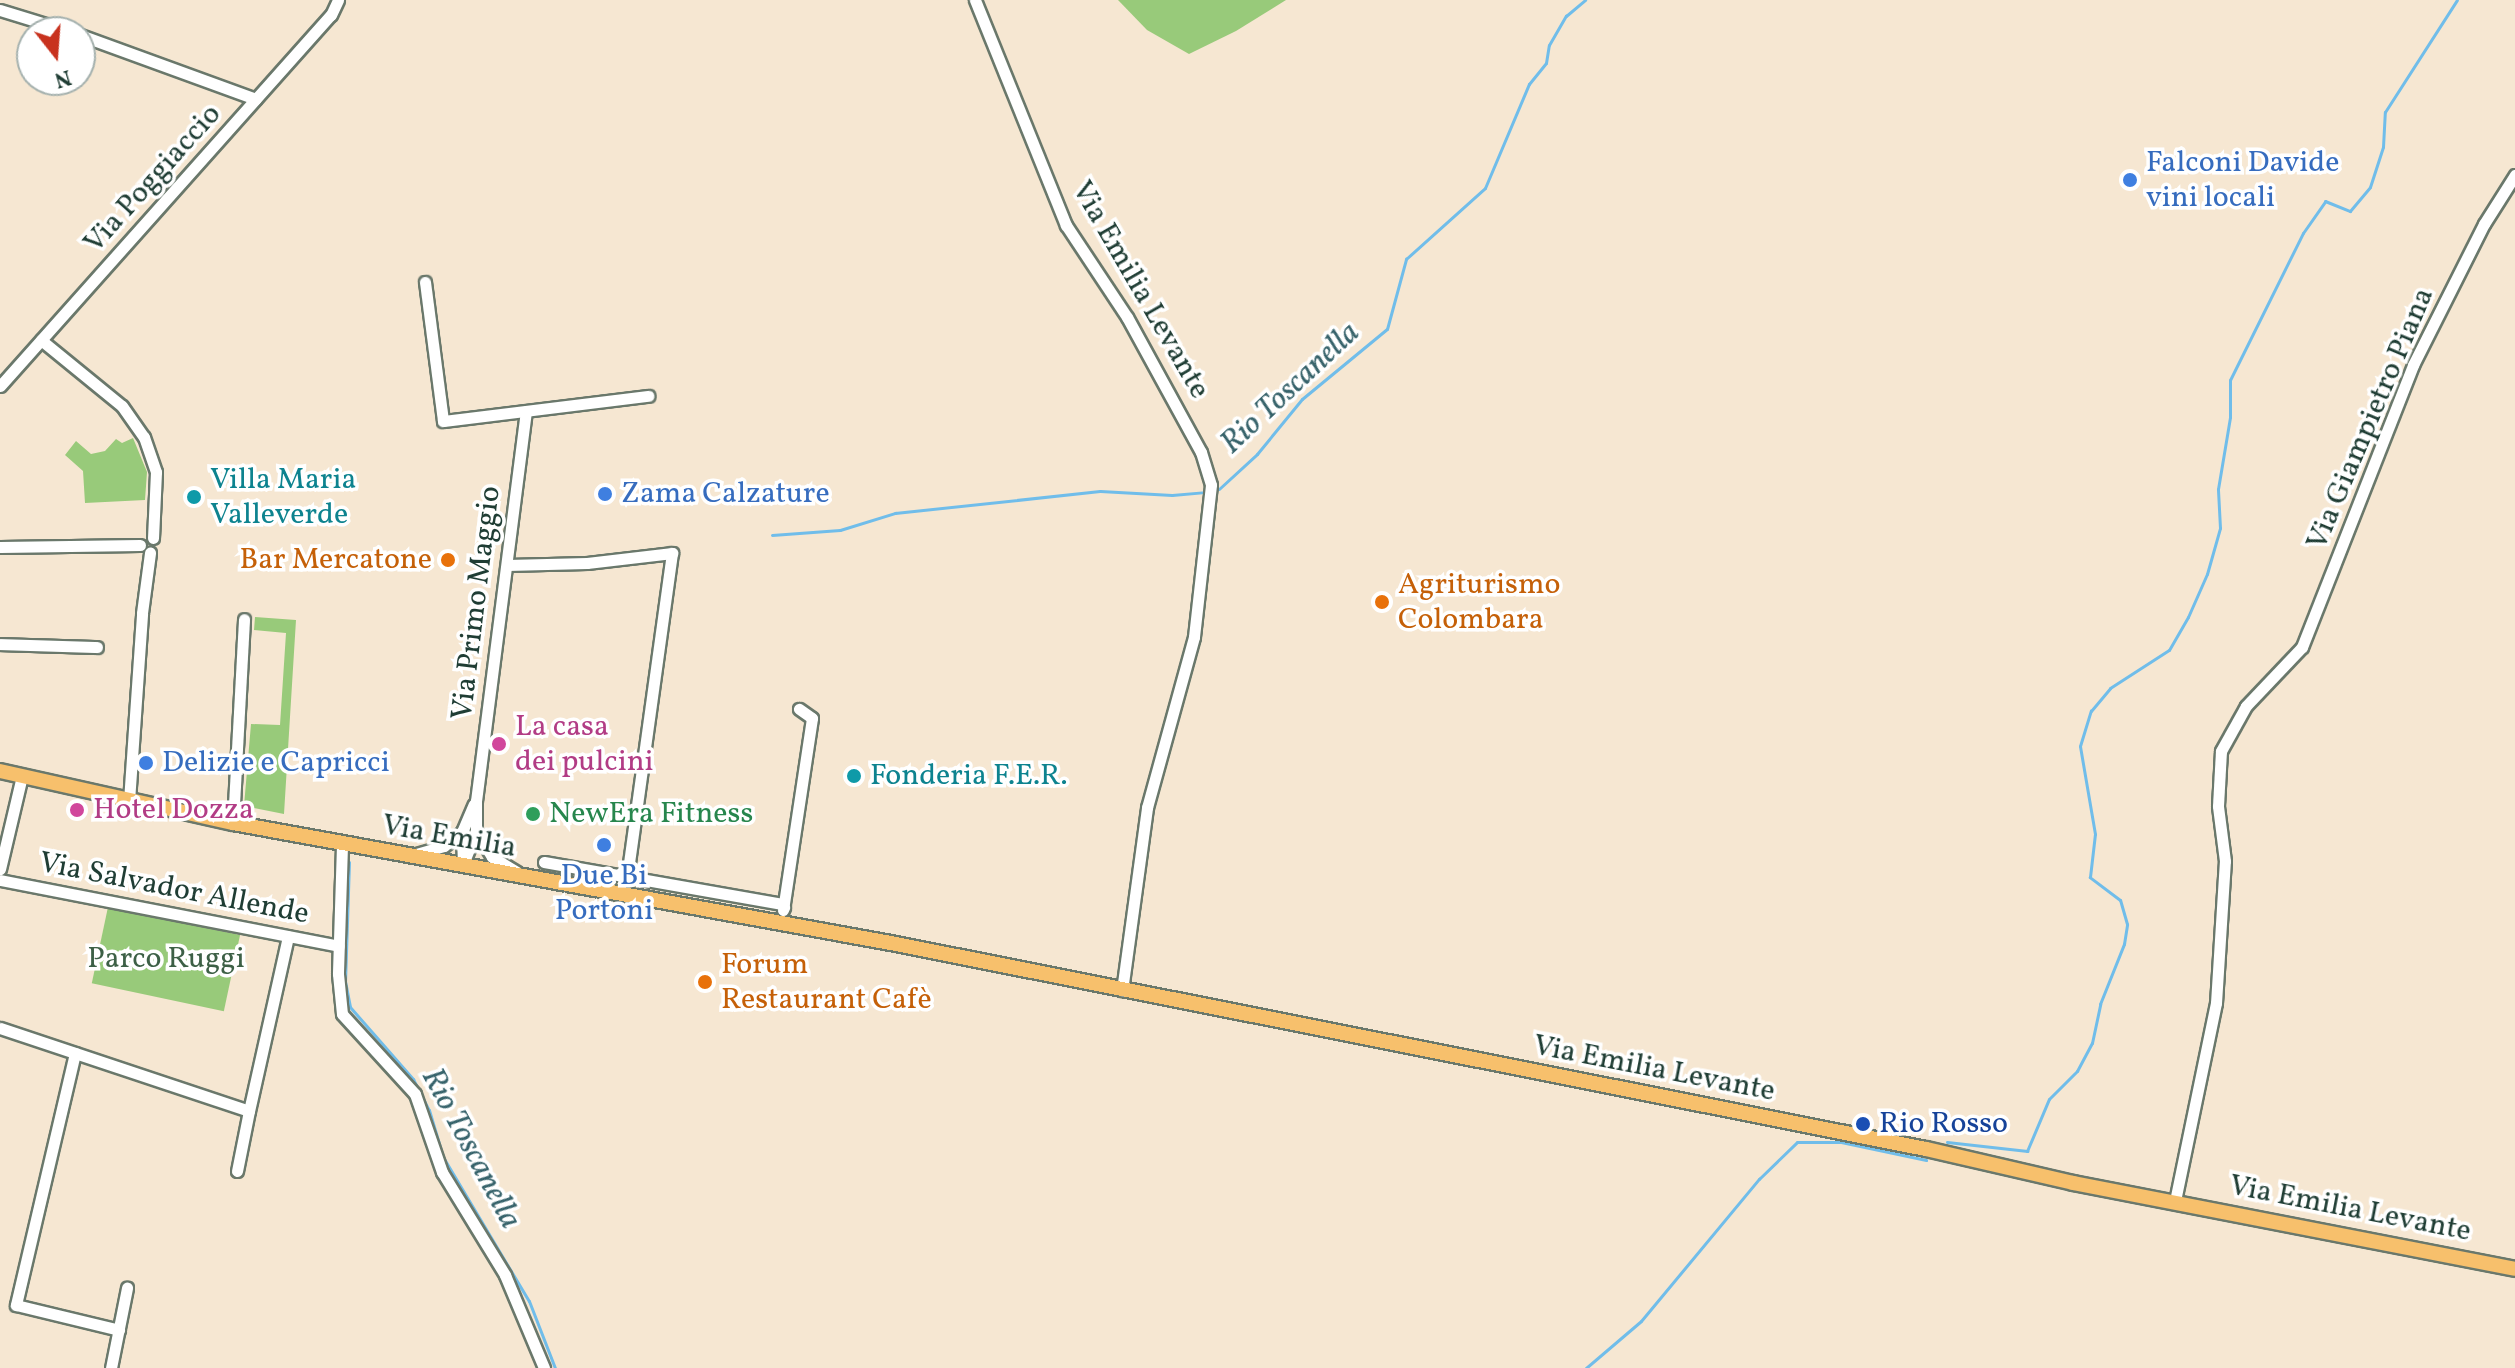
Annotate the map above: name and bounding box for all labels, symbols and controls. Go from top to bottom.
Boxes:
north arrow [16,16,96,96]
text: N [50,60,75,95]
street label: Via Poggiaccio [77,97,229,261]
place label: Falconi Davide vini locali [2146,145,2339,216]
marker: Falconi Davide vini locali [2121,171,2139,189]
street label: Via Emilia Levante [1063,175,1217,405]
street label: Via Giampietro Piana [2299,283,2443,555]
water label: Rio Toscanella [1213,315,1369,463]
place label: Villa Maria Valleverde [210,462,356,532]
place label: Zama Calzature [621,476,830,512]
street label: Via Primo Maggio [445,484,509,722]
marker: Zama Calzature [596,485,614,503]
marker: Villa Maria Valleverde [185,488,203,506]
place label: Bar Mercatone [239,542,432,578]
marker: Bar Mercatone [439,551,457,569]
place label: Agriturismo Colombara [1398,567,1560,638]
marker: Agriturismo Colombara [1373,593,1391,611]
place label: La casa dei pulcini [515,709,654,780]
marker: La casa dei pulcini [490,735,508,753]
place label: Delizie e Capricci [162,745,390,781]
marker: Delizie e Capricci [137,754,155,772]
place label: Fonderia F.E.R. [870,758,1068,794]
marker: Fonderia F.E.R. [845,767,863,785]
place label: Hotel Dozza [93,792,254,828]
place label: NewEra Fitness [549,796,753,832]
marker: Hotel Dozza [68,801,86,819]
marker: NewEra Fitness [524,805,542,823]
street label: Via Emilia [379,808,519,866]
marker: Due Bi Portoni [595,836,613,854]
street label: Via Salvador Allende [36,845,312,933]
place label: Due Bi Portoni [555,858,653,928]
park label: Parco Ruggi [87,941,245,977]
place label: Forum Restaurant Cafè [721,947,932,1018]
marker: Forum Restaurant Cafè [696,973,714,991]
street label: Via Emilia Levante [1530,1028,1778,1110]
water label: Rio Toscanella [412,1062,528,1236]
place label: Rio Rosso [1879,1106,2008,1142]
marker: Rio Rosso [1854,1115,1872,1133]
street label: Via Emilia Levante [2226,1168,2474,1250]

